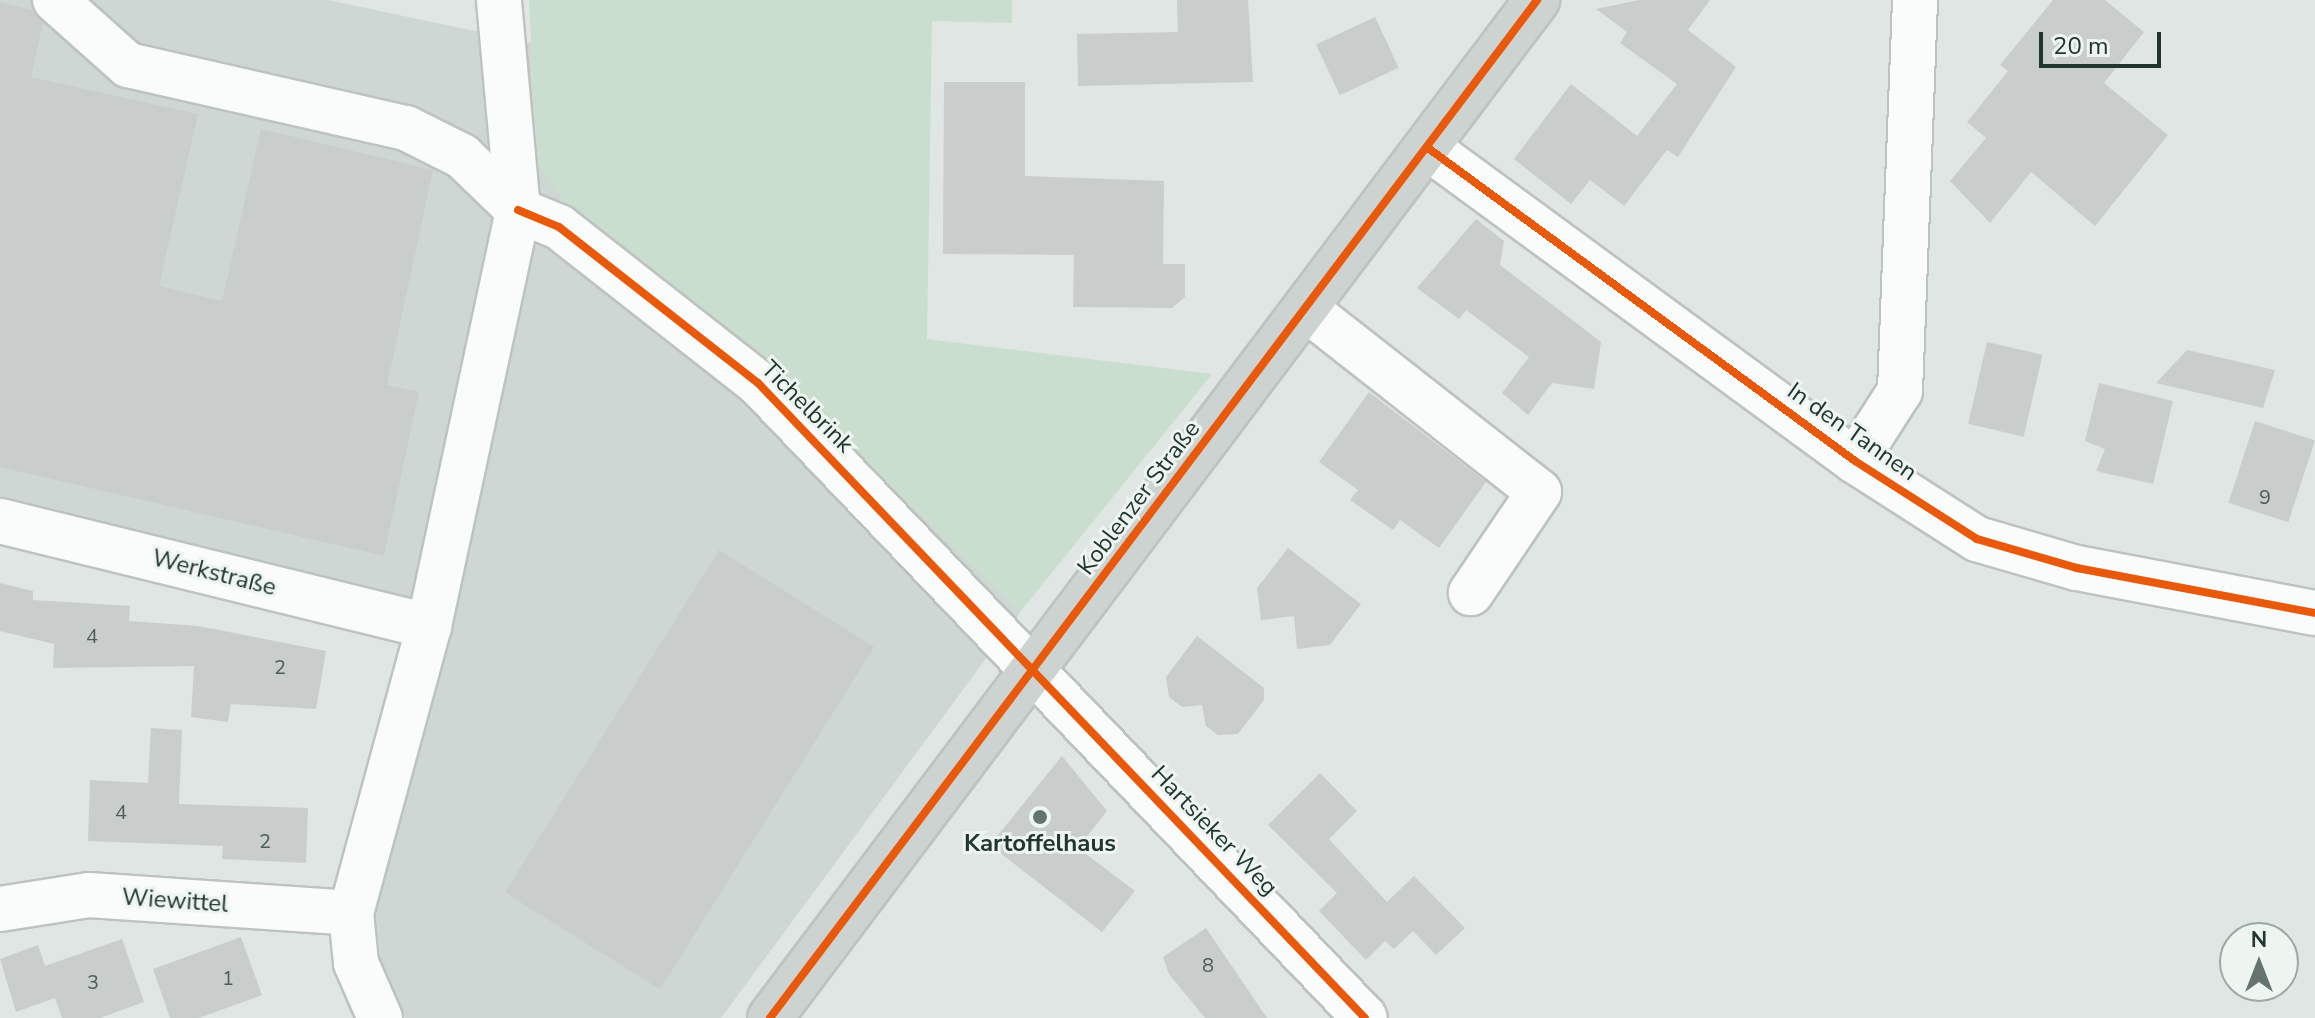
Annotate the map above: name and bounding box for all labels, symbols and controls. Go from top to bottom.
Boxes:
scale bar [2043,16,2165,66]
text: 20 m [2053,30,2109,62]
street label: Tichelbrink [755,355,859,459]
street label: In den Tannen [1782,377,1922,487]
street label: Koblenzer Straße [1072,415,1206,581]
house number: 9 [2259,485,2271,509]
street label: Werkstraße [149,544,279,602]
house number: 4 [86,624,98,648]
house number: 2 [274,655,286,679]
street label: Hartsieker Weg [1145,760,1283,902]
house number: 4 [115,800,127,824]
marker: Kartoffelhaus [1031,808,1049,826]
house number: 2 [259,829,271,853]
place label: Kartoffelhaus [964,830,1116,858]
street label: Wiewittel [121,883,229,919]
north arrow [2219,922,2299,1002]
text: N [2251,925,2267,955]
house number: 8 [1202,953,1214,977]
house number: 1 [222,966,234,990]
house number: 3 [87,970,99,994]

